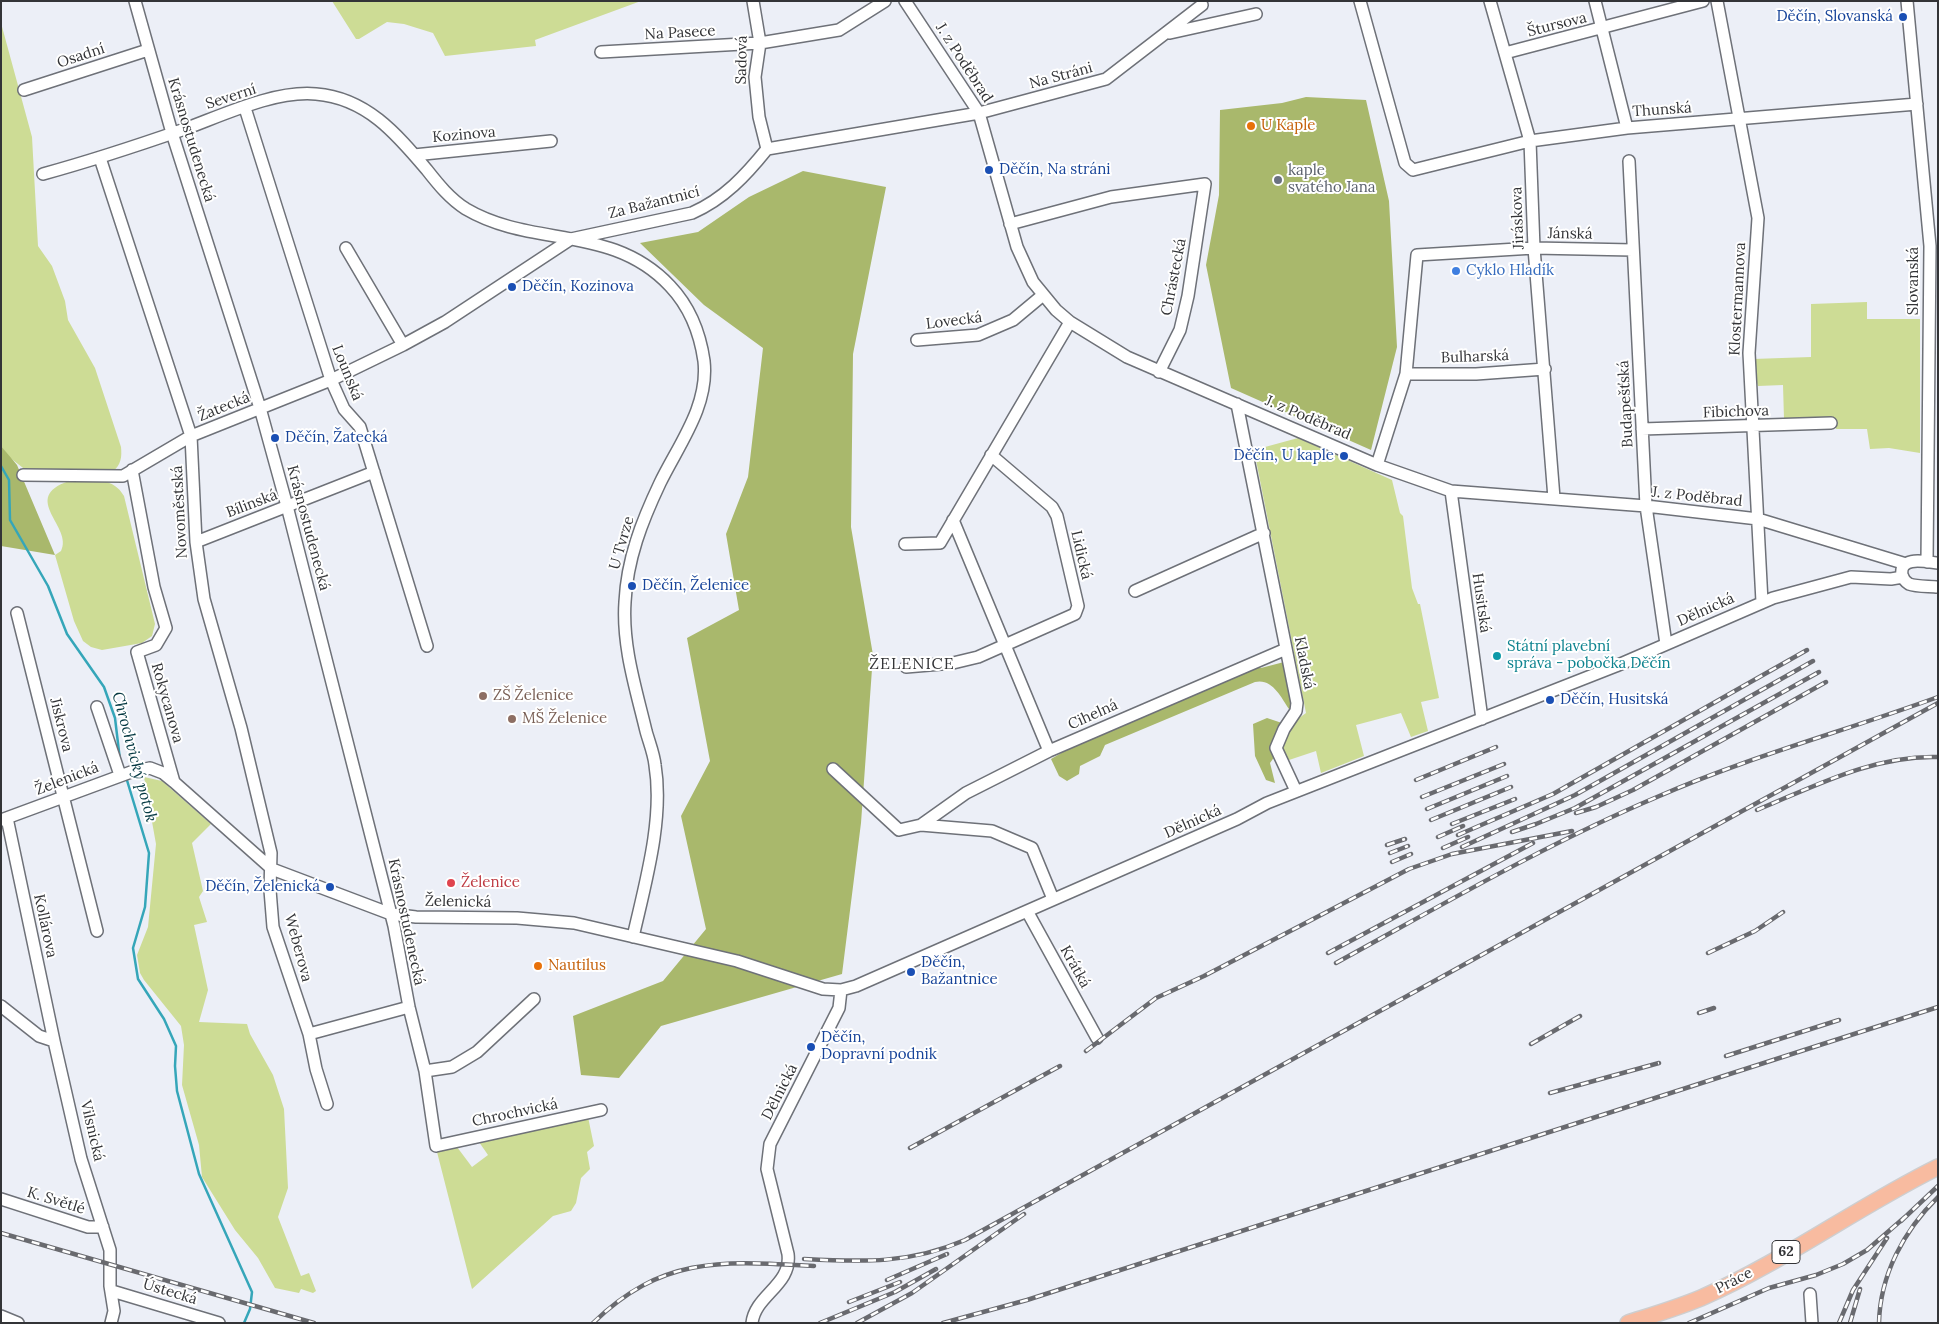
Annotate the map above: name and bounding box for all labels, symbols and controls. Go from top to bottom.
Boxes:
place label: Děčín, Slovanská [1776,8,1893,26]
street label: Štursova [1525,9,1589,41]
marker: Děčín, Slovanská [1897,11,1909,23]
street label: J. z Poděbrad [932,20,996,106]
street label: Na Pasece [644,22,716,44]
street label: Sadová [733,35,751,85]
street label: Osadní [55,40,107,72]
street label: Na Stráni [1027,59,1095,93]
street label: Krásnostudenecká [164,76,218,204]
street label: Severní [203,80,259,114]
street label: Thunská [1632,99,1692,121]
place label: U Kaple [1261,117,1315,135]
marker: U Kaple [1245,120,1257,132]
street label: Kozinova [432,123,496,147]
place label: Děčín, Na stráni [999,161,1111,179]
place label: kaple svatého Jana [1288,162,1376,197]
marker: Děčín, Na stráni [983,164,995,176]
marker: kaple svatého Jana [1272,174,1284,186]
street label: Za Bažantnicí [606,183,702,223]
street label: Jiráskova [1508,186,1528,250]
street label: Jánská [1547,225,1593,243]
street label: Chrástecká [1158,237,1190,317]
street label: Klostermannova [1726,242,1750,356]
street label: Slovanská [1905,247,1923,315]
place label: Cyklo Hladík [1466,262,1554,280]
marker: Cyklo Hladík [1450,265,1462,277]
place label: Děčín, Kozinova [522,278,634,296]
marker: Děčín, Kozinova [506,281,518,293]
street label: Lovecká [925,309,983,333]
street label: Lounská [328,343,366,403]
street label: Bulharská [1441,347,1509,367]
street label: Budapešťská [1615,360,1637,448]
street label: Žatecká [195,388,253,426]
street label: J. z Poděbrad [1263,392,1353,444]
street label: Fibichova [1703,402,1769,422]
place label: Děčín, Žatecká [285,429,388,447]
marker: Děčín, Žatecká [269,432,281,444]
place label: Děčín, U kaple [1234,447,1334,465]
marker: Děčín, U kaple [1338,450,1350,462]
street label: Krásnostudenecká [283,463,333,593]
street label: Novoměstská [169,465,191,559]
street label: J. z Poděbrad [1651,483,1743,511]
street label: Bílinská [224,486,280,522]
street label: U Tvrze [606,514,638,572]
street label: Lidická [1067,529,1095,581]
street label: Husitská [1468,572,1494,634]
place label: Děčín, Želenice [642,577,749,595]
marker: Děčín, Želenice [626,580,638,592]
street label: Dělnická [1675,589,1737,631]
street label: Kladská [1290,635,1318,691]
place label: Státní plavební správa - pobočka Děčín [1507,638,1671,673]
marker: Státní plavební správa - pobočka Děčín [1491,650,1503,662]
district label: ŽELENICE [868,654,956,674]
street label: Rokycanova [147,661,187,745]
place label: ZŠ Želenice [493,687,573,705]
water label: Chrochvický potok [107,690,161,824]
marker: ZŠ Želenice [477,690,489,702]
place label: Děčín, Husitská [1560,691,1669,709]
marker: Děčín, Husitská [1544,694,1556,706]
street label: Jiskrova [46,696,76,754]
street label: Cihelná [1065,696,1121,734]
place label: MŠ Želenice [522,710,607,728]
marker: MŠ Želenice [506,713,518,725]
street label: Želenická [33,759,101,799]
street label: Dělnická [1162,801,1224,843]
street label: Krásnostudenecká [384,857,428,987]
place label: Želenice [461,874,520,892]
marker: Želenice [445,877,457,889]
place label: Děčín, Želenická [205,878,320,896]
marker: Děčín, Želenická [324,881,336,893]
street label: Kollárova [29,892,61,960]
street label: Želenická [425,892,491,912]
street label: Weberova [280,912,316,984]
street label: Krátká [1056,943,1094,991]
place label: Děčín, Bažantnice [921,954,998,989]
place label: Nautilus [548,957,606,975]
marker: Nautilus [532,960,544,972]
marker: Děčín, Bažantnice [905,966,917,978]
place label: Děčín, Dopravní podnik [821,1029,937,1064]
marker: Děčín, Dopravní podnik [805,1041,817,1053]
street label: Dělnická [758,1061,802,1123]
street label: Chrochvická [471,1095,559,1131]
street label: Vilsnická [76,1099,108,1163]
street label: K. Světlé [25,1184,87,1218]
road number: 62 [1772,1240,1800,1264]
street label: Práce [1712,1264,1756,1298]
street label: Ústecká [141,1275,199,1309]

